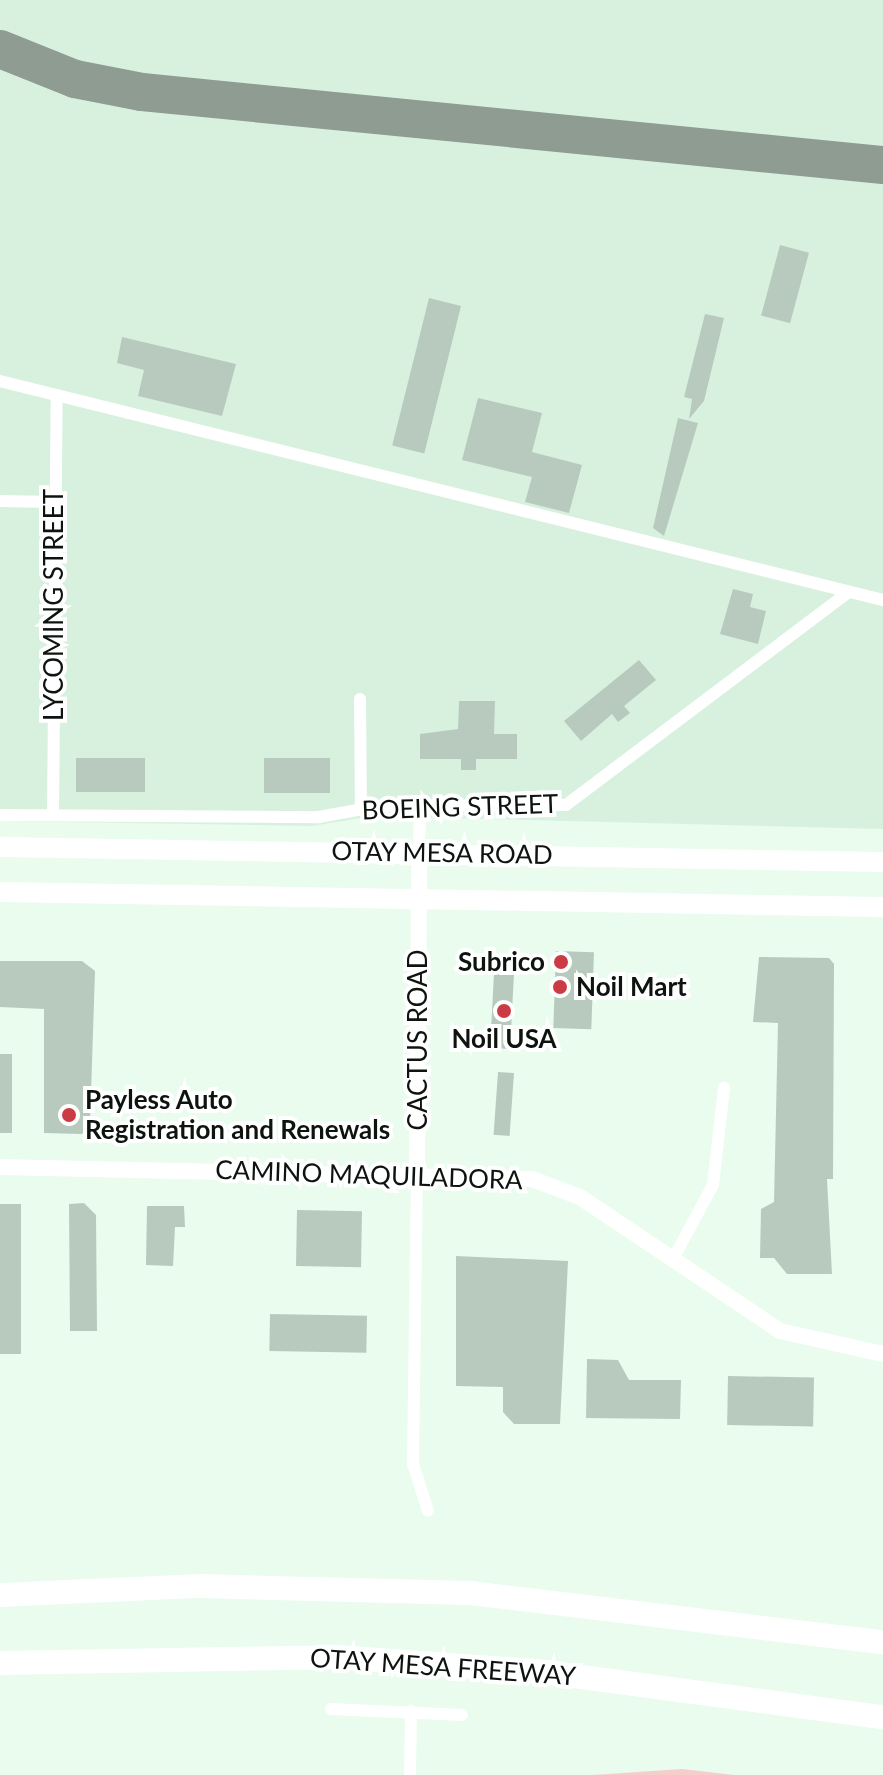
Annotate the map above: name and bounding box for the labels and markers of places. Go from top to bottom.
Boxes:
place label: Subrico [458,946,545,978]
marker: Subrico [552,953,570,971]
place label: Noil Mart [576,971,687,1003]
marker: Noil Mart [551,978,569,996]
marker: Noil USA [495,1002,513,1020]
place label: Noil USA [451,1023,557,1055]
place label: Payless Auto Registration and Renewals [85,1084,390,1146]
marker: Payless Auto Registration and Renewals [60,1106,78,1124]

